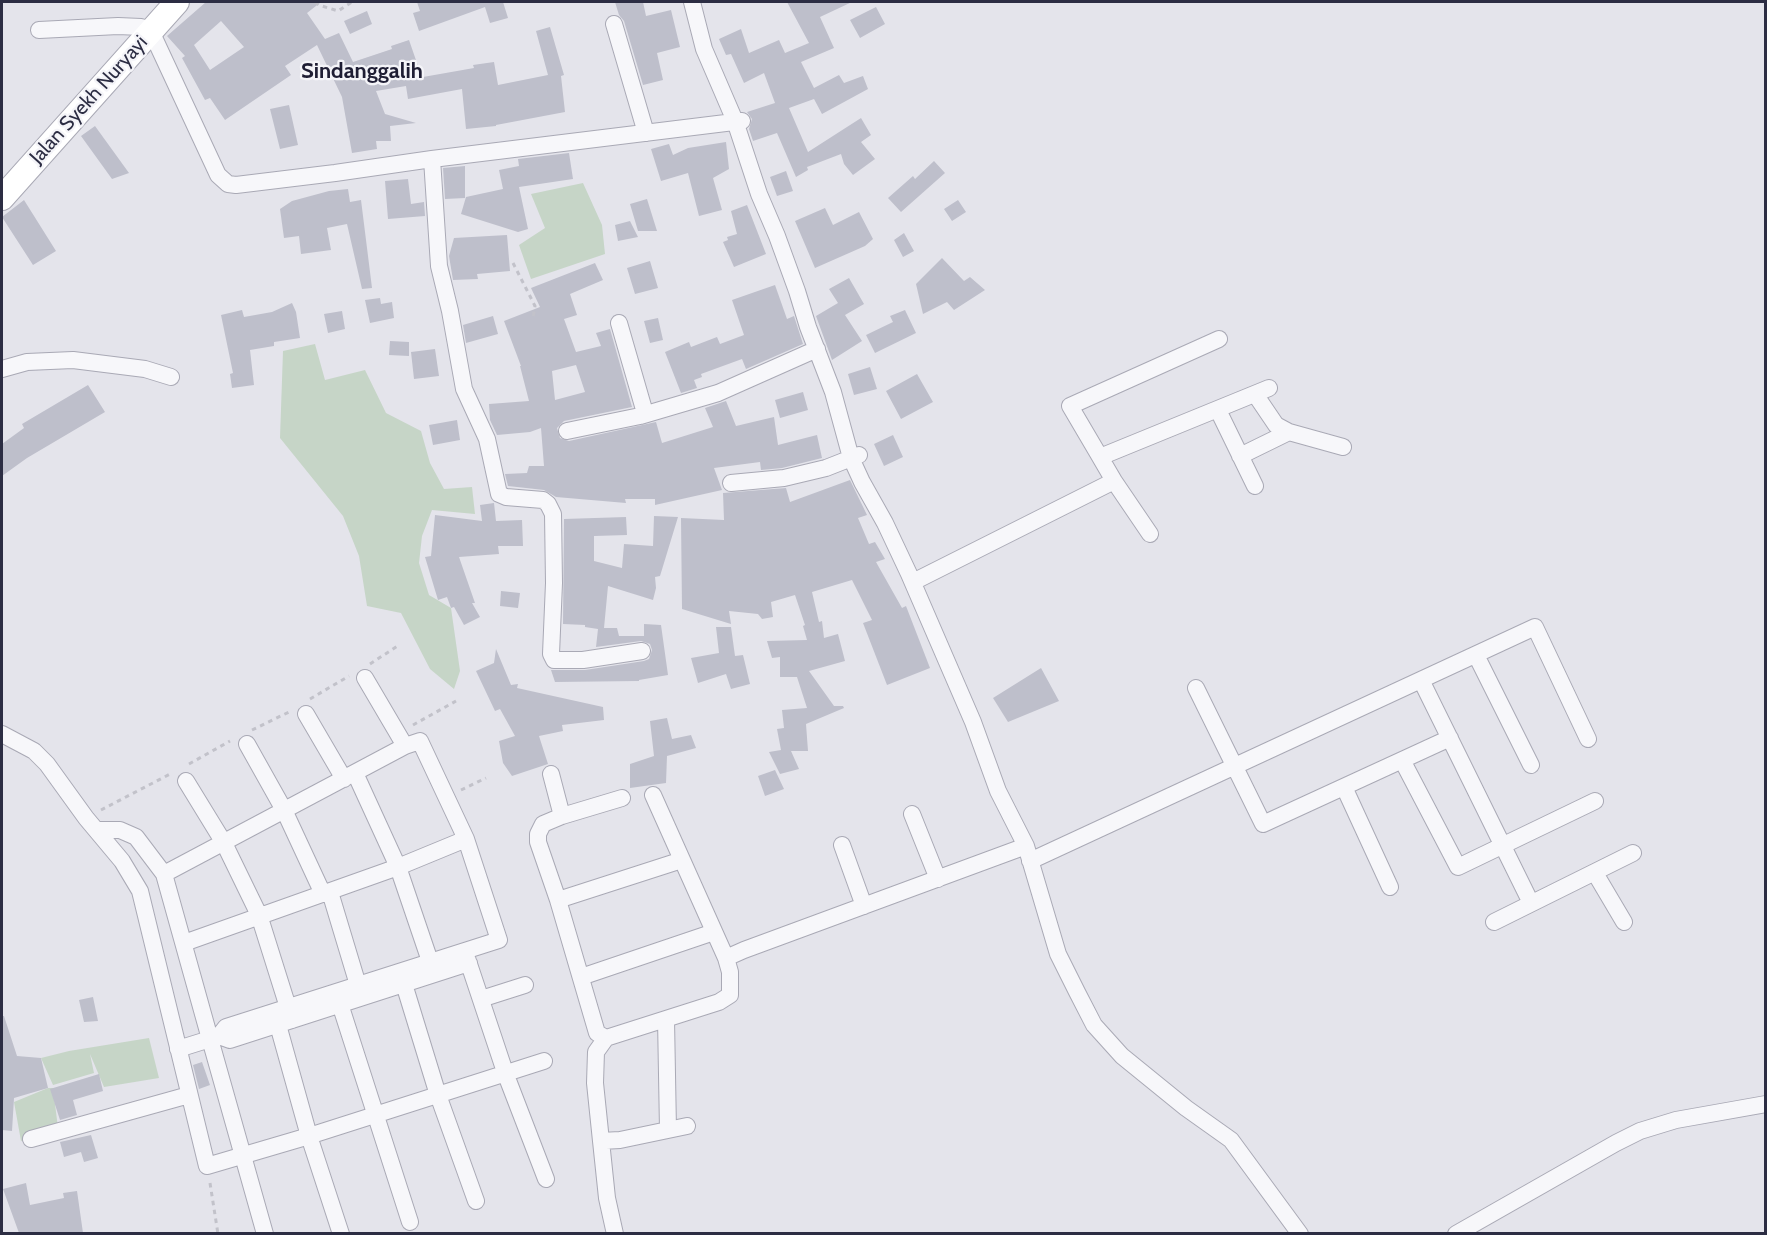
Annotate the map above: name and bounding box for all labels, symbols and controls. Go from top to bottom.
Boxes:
street label: Jalan Syekh Nuryayi [25,31,153,169]
district label: Sindanggalih [301,59,423,85]

